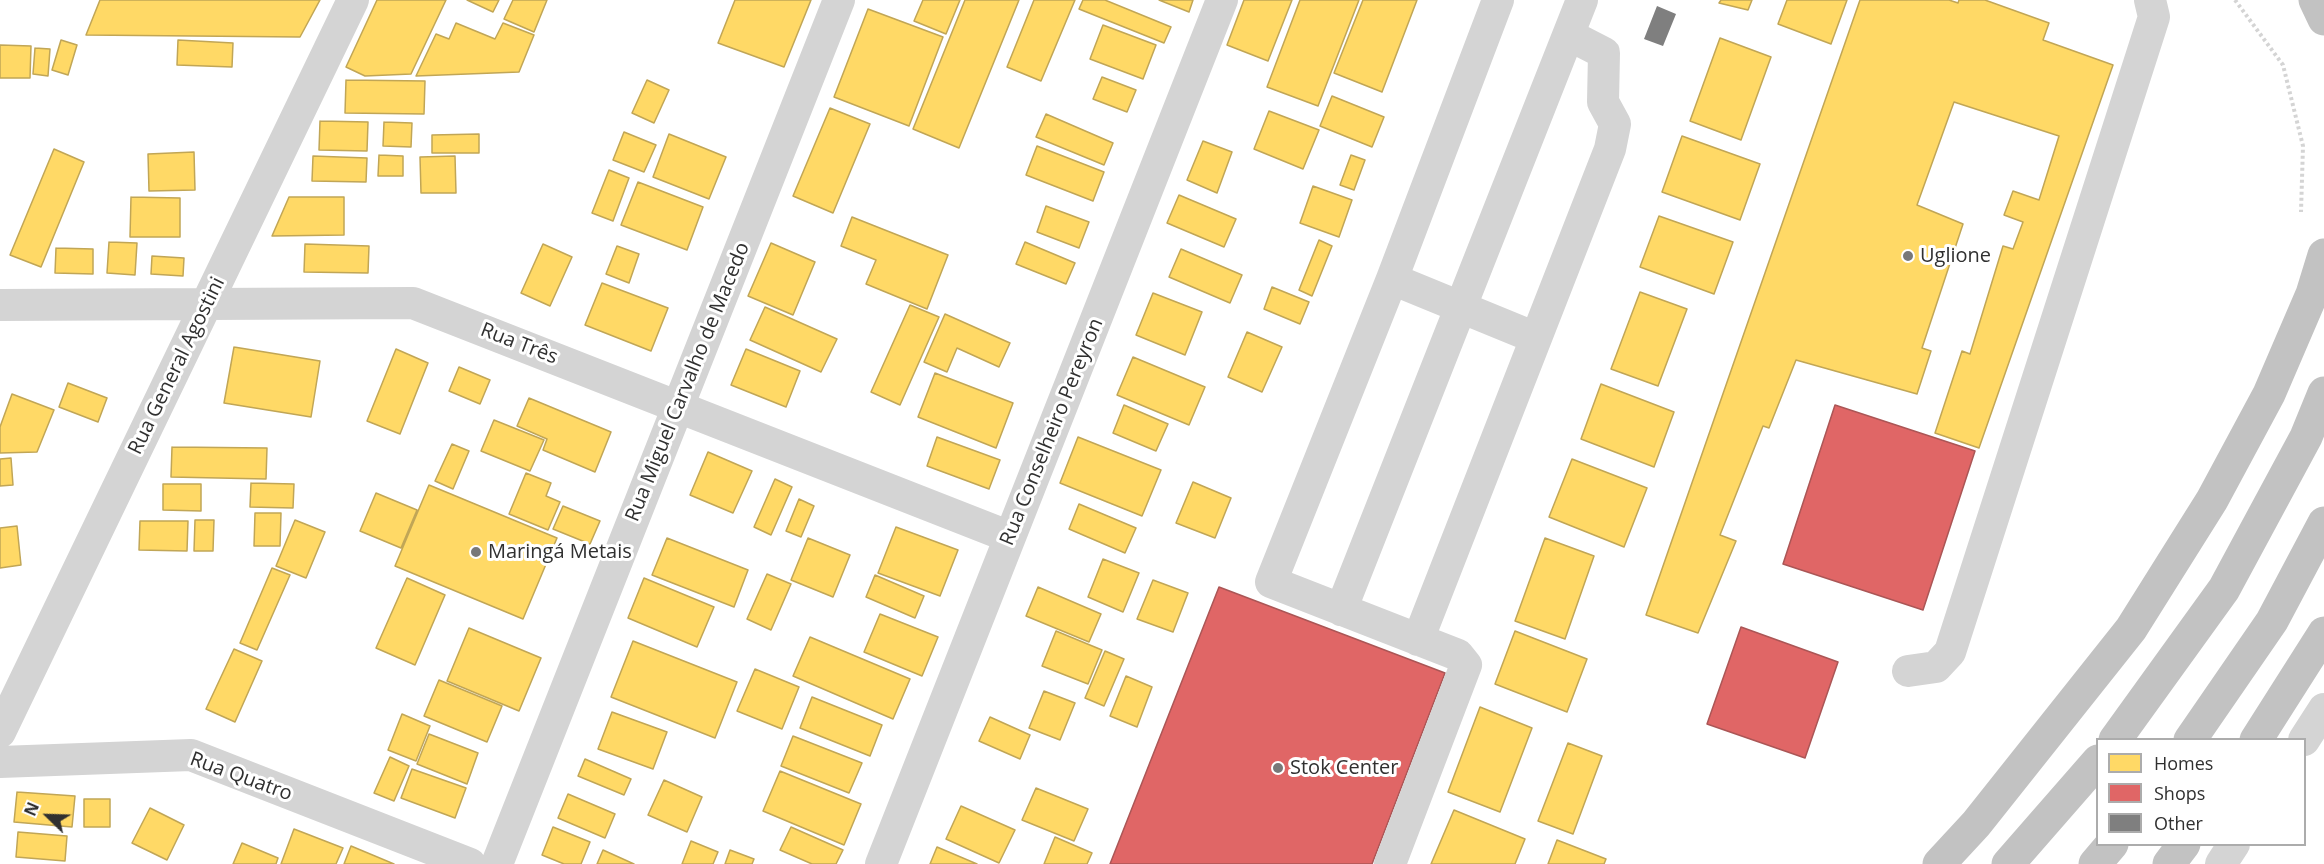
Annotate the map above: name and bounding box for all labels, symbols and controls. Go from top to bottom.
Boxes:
street label: Rua Miguel Carvalho de Macedo [621,239,755,525]
place label: Uglione [1920,244,1991,268]
marker: Uglione [1901,249,1915,263]
street label: Rua General Agostini [124,273,230,459]
street label: Rua Conselheiro Pereyron [995,315,1109,549]
street label: Rua Três [477,318,561,370]
place label: Maringá Metais [488,540,632,564]
marker: Maringá Metais [469,545,483,559]
legend [2096,738,2306,846]
street label: Rua Quatro [187,747,295,807]
text: Homes [2154,751,2213,775]
place label: Stok Center [1290,756,1398,780]
marker: Stok Center [1271,761,1285,775]
text: Shops [2154,781,2205,805]
north arrow [18,786,78,846]
text: N [19,799,44,819]
text: Other [2154,811,2203,835]

